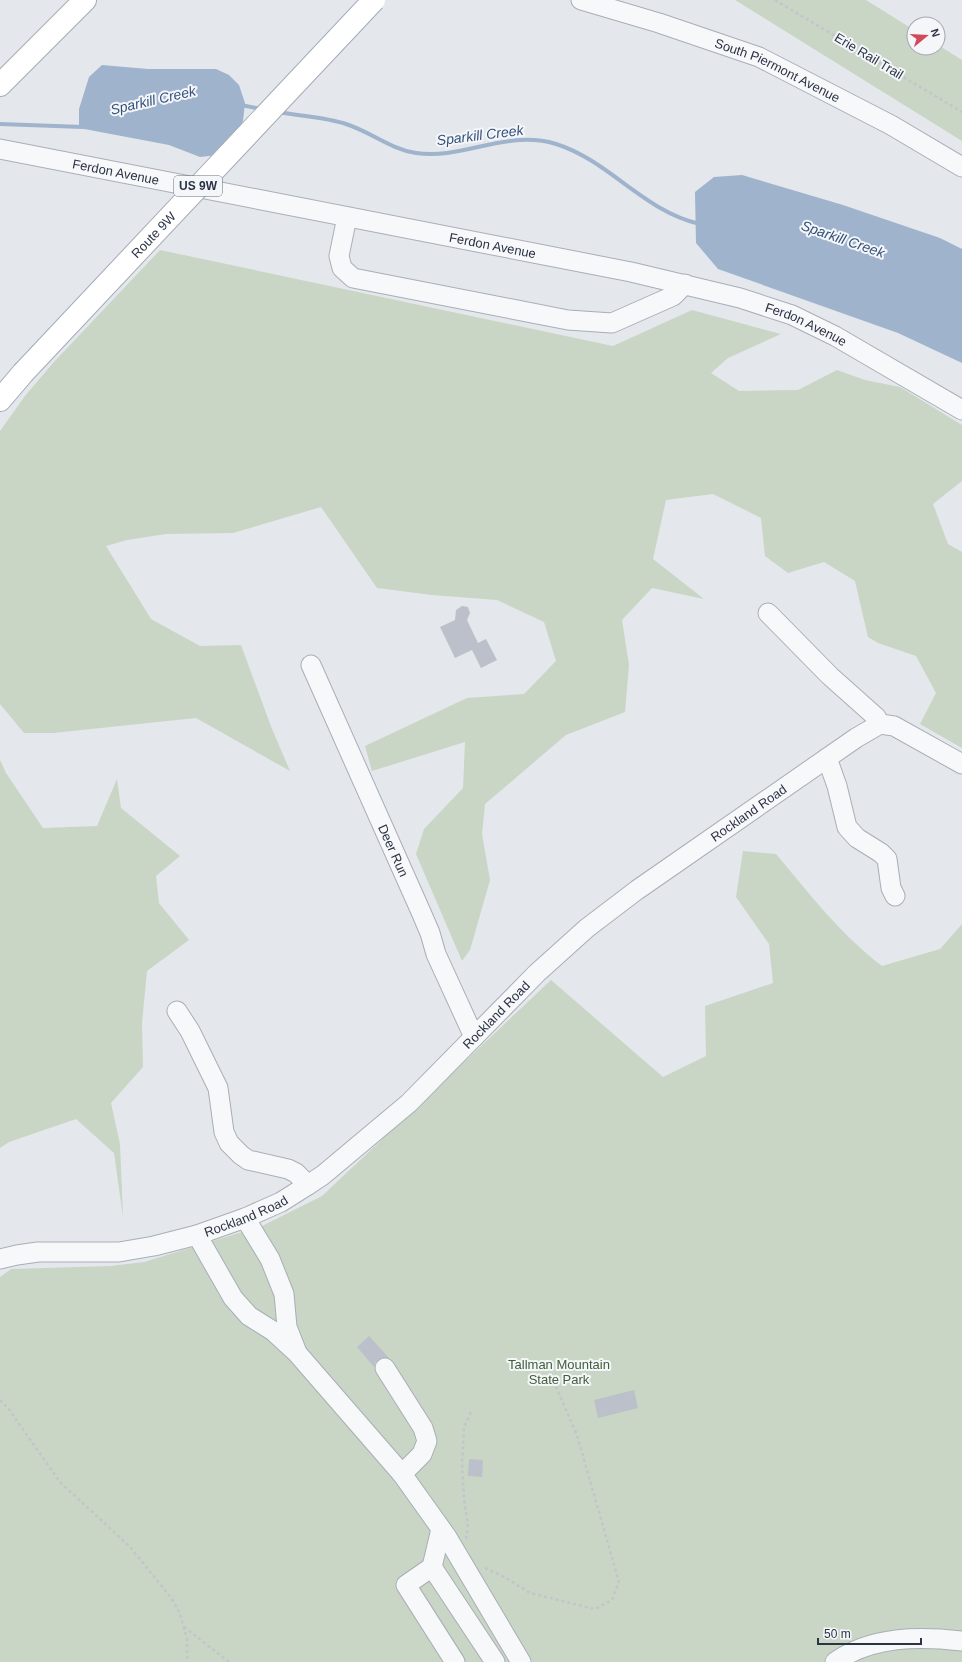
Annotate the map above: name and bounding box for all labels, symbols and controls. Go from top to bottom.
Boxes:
north arrow [906,16,946,56]
text: N [929,27,942,39]
street label: Erie Rail Trail [832,30,906,82]
street label: South Piermont Avenue [713,35,843,105]
water label: Sparkill Creek [109,82,198,118]
water label: Sparkill Creek [436,122,525,148]
street label: Ferdon Avenue [71,156,160,187]
road number: US 9W [174,176,222,196]
street label: Route 9W [128,208,179,261]
water label: Sparkill Creek [799,217,888,261]
street label: Ferdon Avenue [448,229,537,261]
street label: Ferdon Avenue [763,299,850,349]
street label: Rockland Road [708,781,789,844]
street label: Deer Run [375,822,412,879]
street label: Rockland Road [459,978,533,1052]
street label: Rockland Road [202,1192,291,1239]
park label: Tallman Mountain State Park [508,1357,610,1387]
scale bar [818,1620,921,1646]
text: 50 m [824,1627,851,1641]

